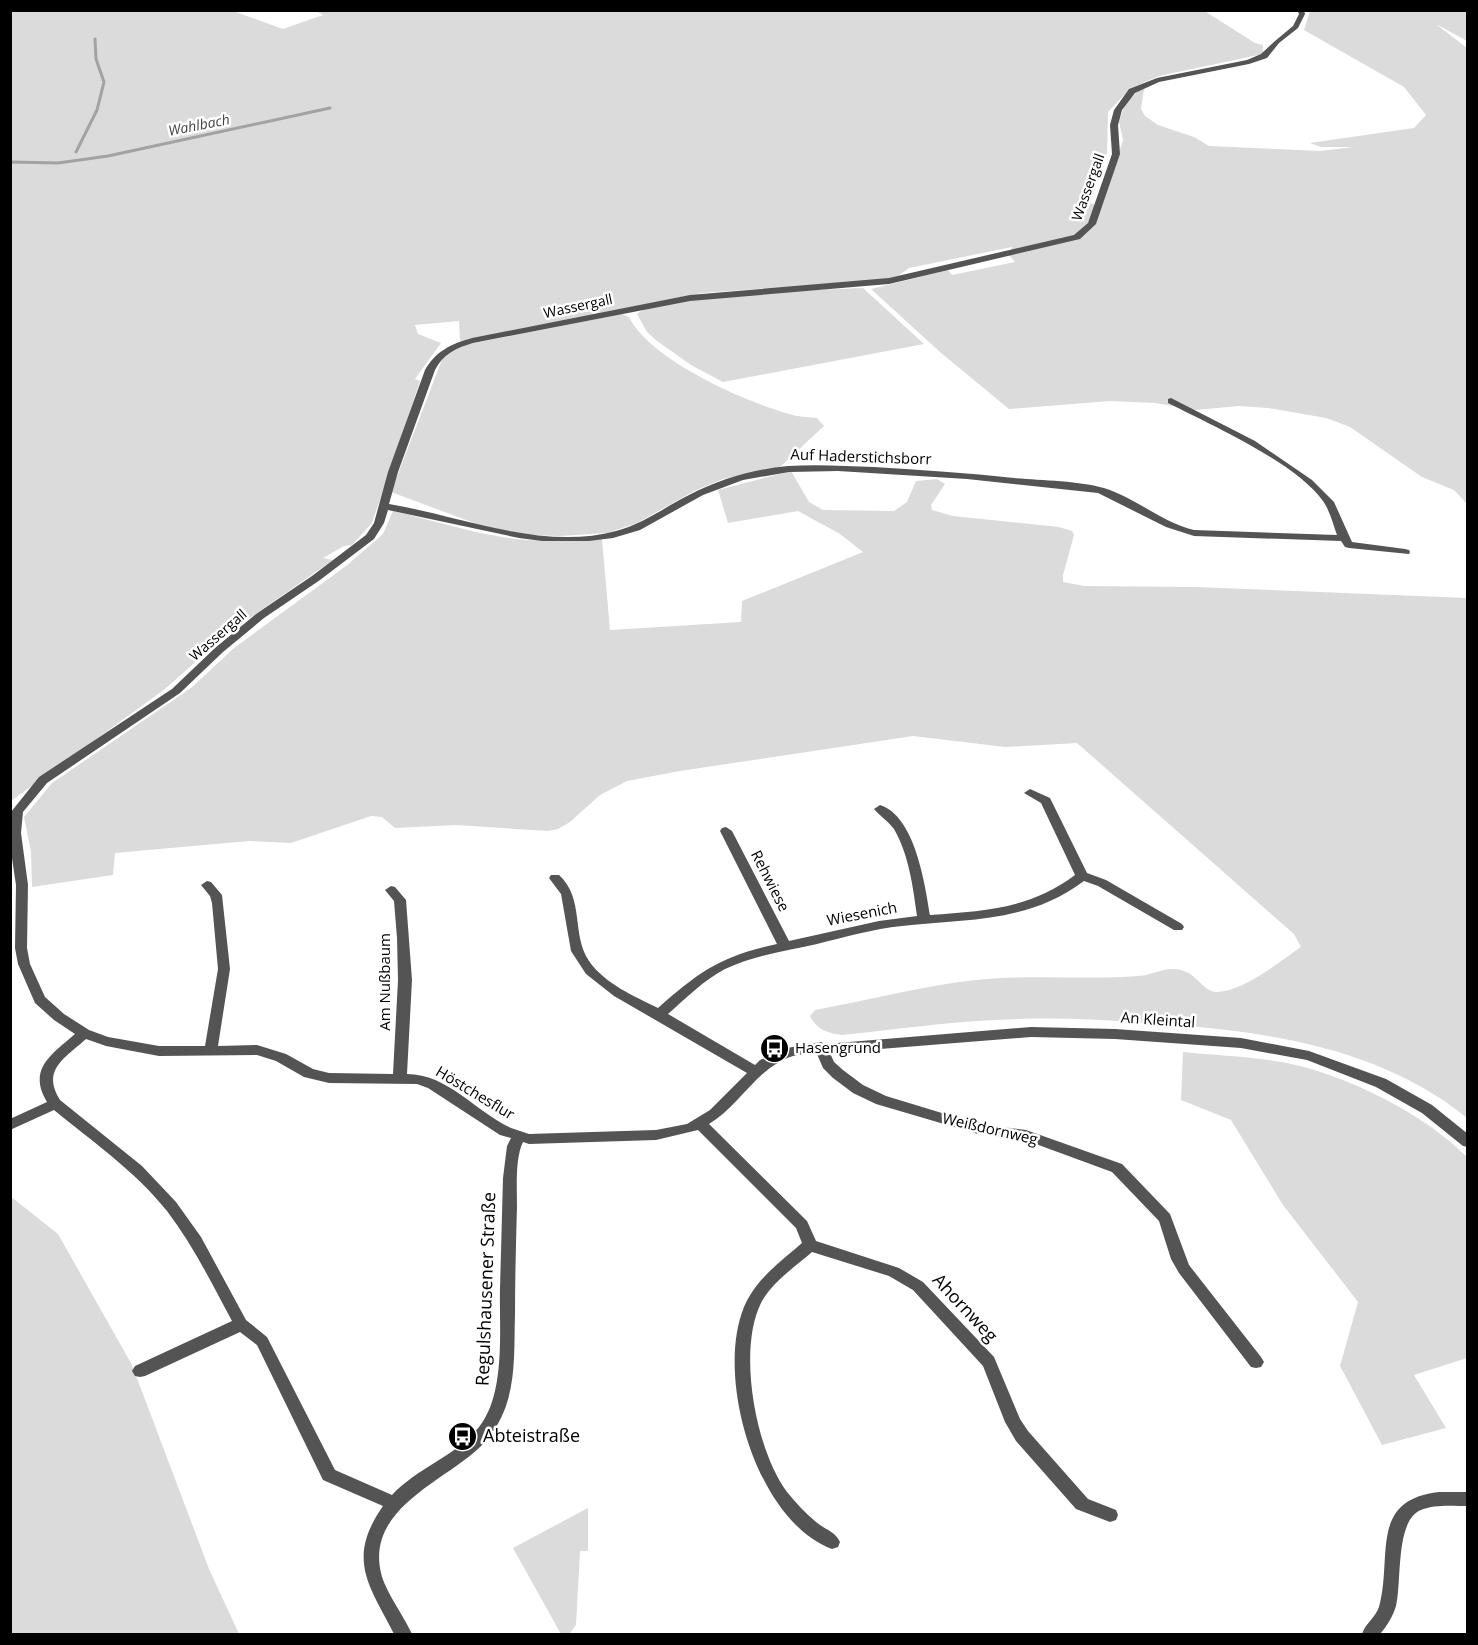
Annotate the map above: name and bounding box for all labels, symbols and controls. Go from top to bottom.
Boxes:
water label: Wahlbach [167,109,231,140]
street label: Wassergall [1067,151,1108,223]
street label: Wassergall [542,289,614,322]
street label: Auf Haderstichsborr [790,444,932,468]
street label: Wassergall [185,604,250,665]
street label: Rehwiese [747,846,795,915]
street label: Wiesenich [825,896,899,930]
street label: Am Nußbaum [374,933,394,1031]
street label: An Kleintal [1120,1006,1196,1032]
bus stop icon: Hasengrund [758,1032,790,1064]
place label: Hasengrund [795,1037,881,1057]
street label: Höstchesflur [432,1061,519,1124]
street label: Weißdornweg [941,1107,1040,1149]
street label: Regulshausener Straße [470,1192,500,1386]
street label: Ahornweg [928,1268,1004,1347]
bus stop icon: Abteistraße [446,1420,478,1452]
place label: Abteistraße [483,1423,580,1447]

